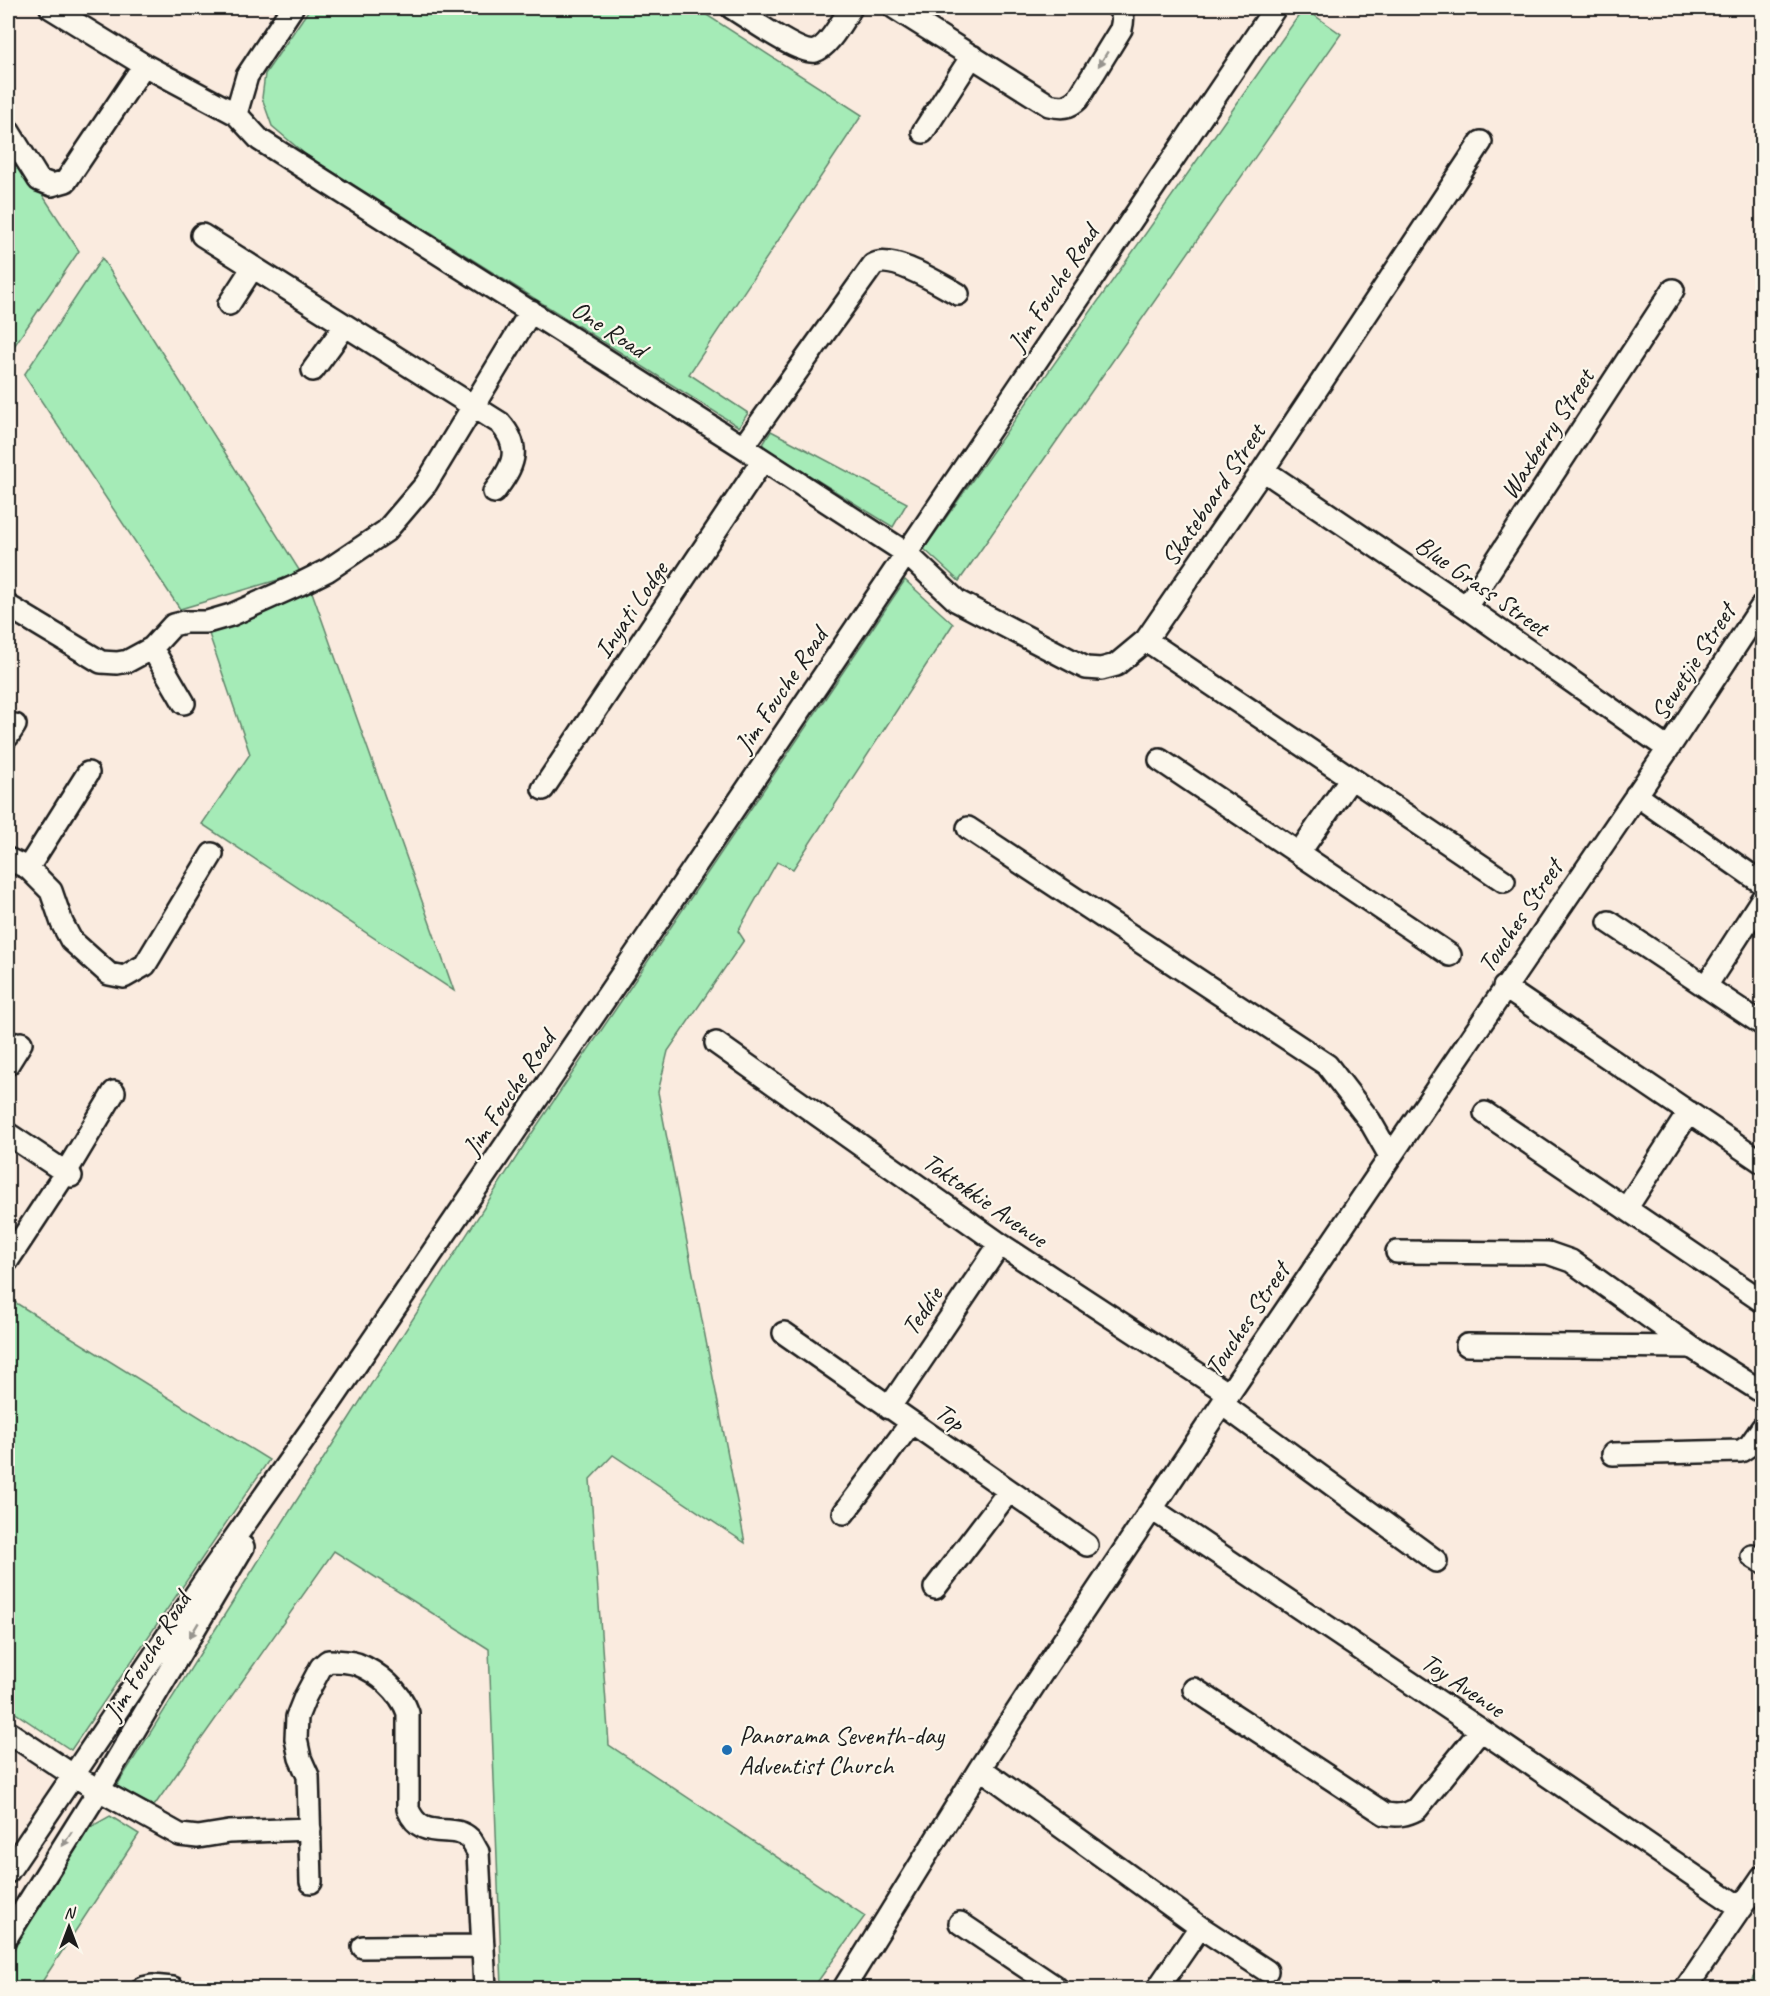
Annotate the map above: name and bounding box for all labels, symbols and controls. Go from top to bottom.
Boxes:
one-way arrow [1097,51,1108,67]
street label: Jim Fouche Road [999,216,1108,359]
street label: One Road [565,293,656,368]
street label: Waxberry Street [1493,361,1603,505]
street label: Skateboard Street [1153,416,1274,572]
street label: Blue Grass Street [1409,528,1557,645]
street label: Inyati Lodge [587,553,677,665]
street label: Sewetjie Street [1643,595,1745,727]
street label: Jim Fouche Road [726,618,837,760]
street label: Touches Street [1470,850,1572,979]
street label: Jim Fouche Road [454,1021,565,1163]
street label: Toktokkie Avenue [916,1145,1056,1256]
street label: Touches Street [1197,1253,1299,1382]
street label: Teddie [894,1279,951,1342]
street label: Top [929,1395,972,1439]
street label: Jim Fouche Road [95,1583,200,1728]
one-way arrow [189,1622,200,1638]
street label: Toy Avenue [1415,1645,1513,1726]
place label: Panorama Seventh-day Adventist Church [739,1719,946,1782]
marker: Panorama Seventh-day Adventist Church [720,1743,734,1757]
one-way arrow [62,1831,73,1847]
north arrow [39,1897,99,1957]
text: N [64,1903,77,1923]

